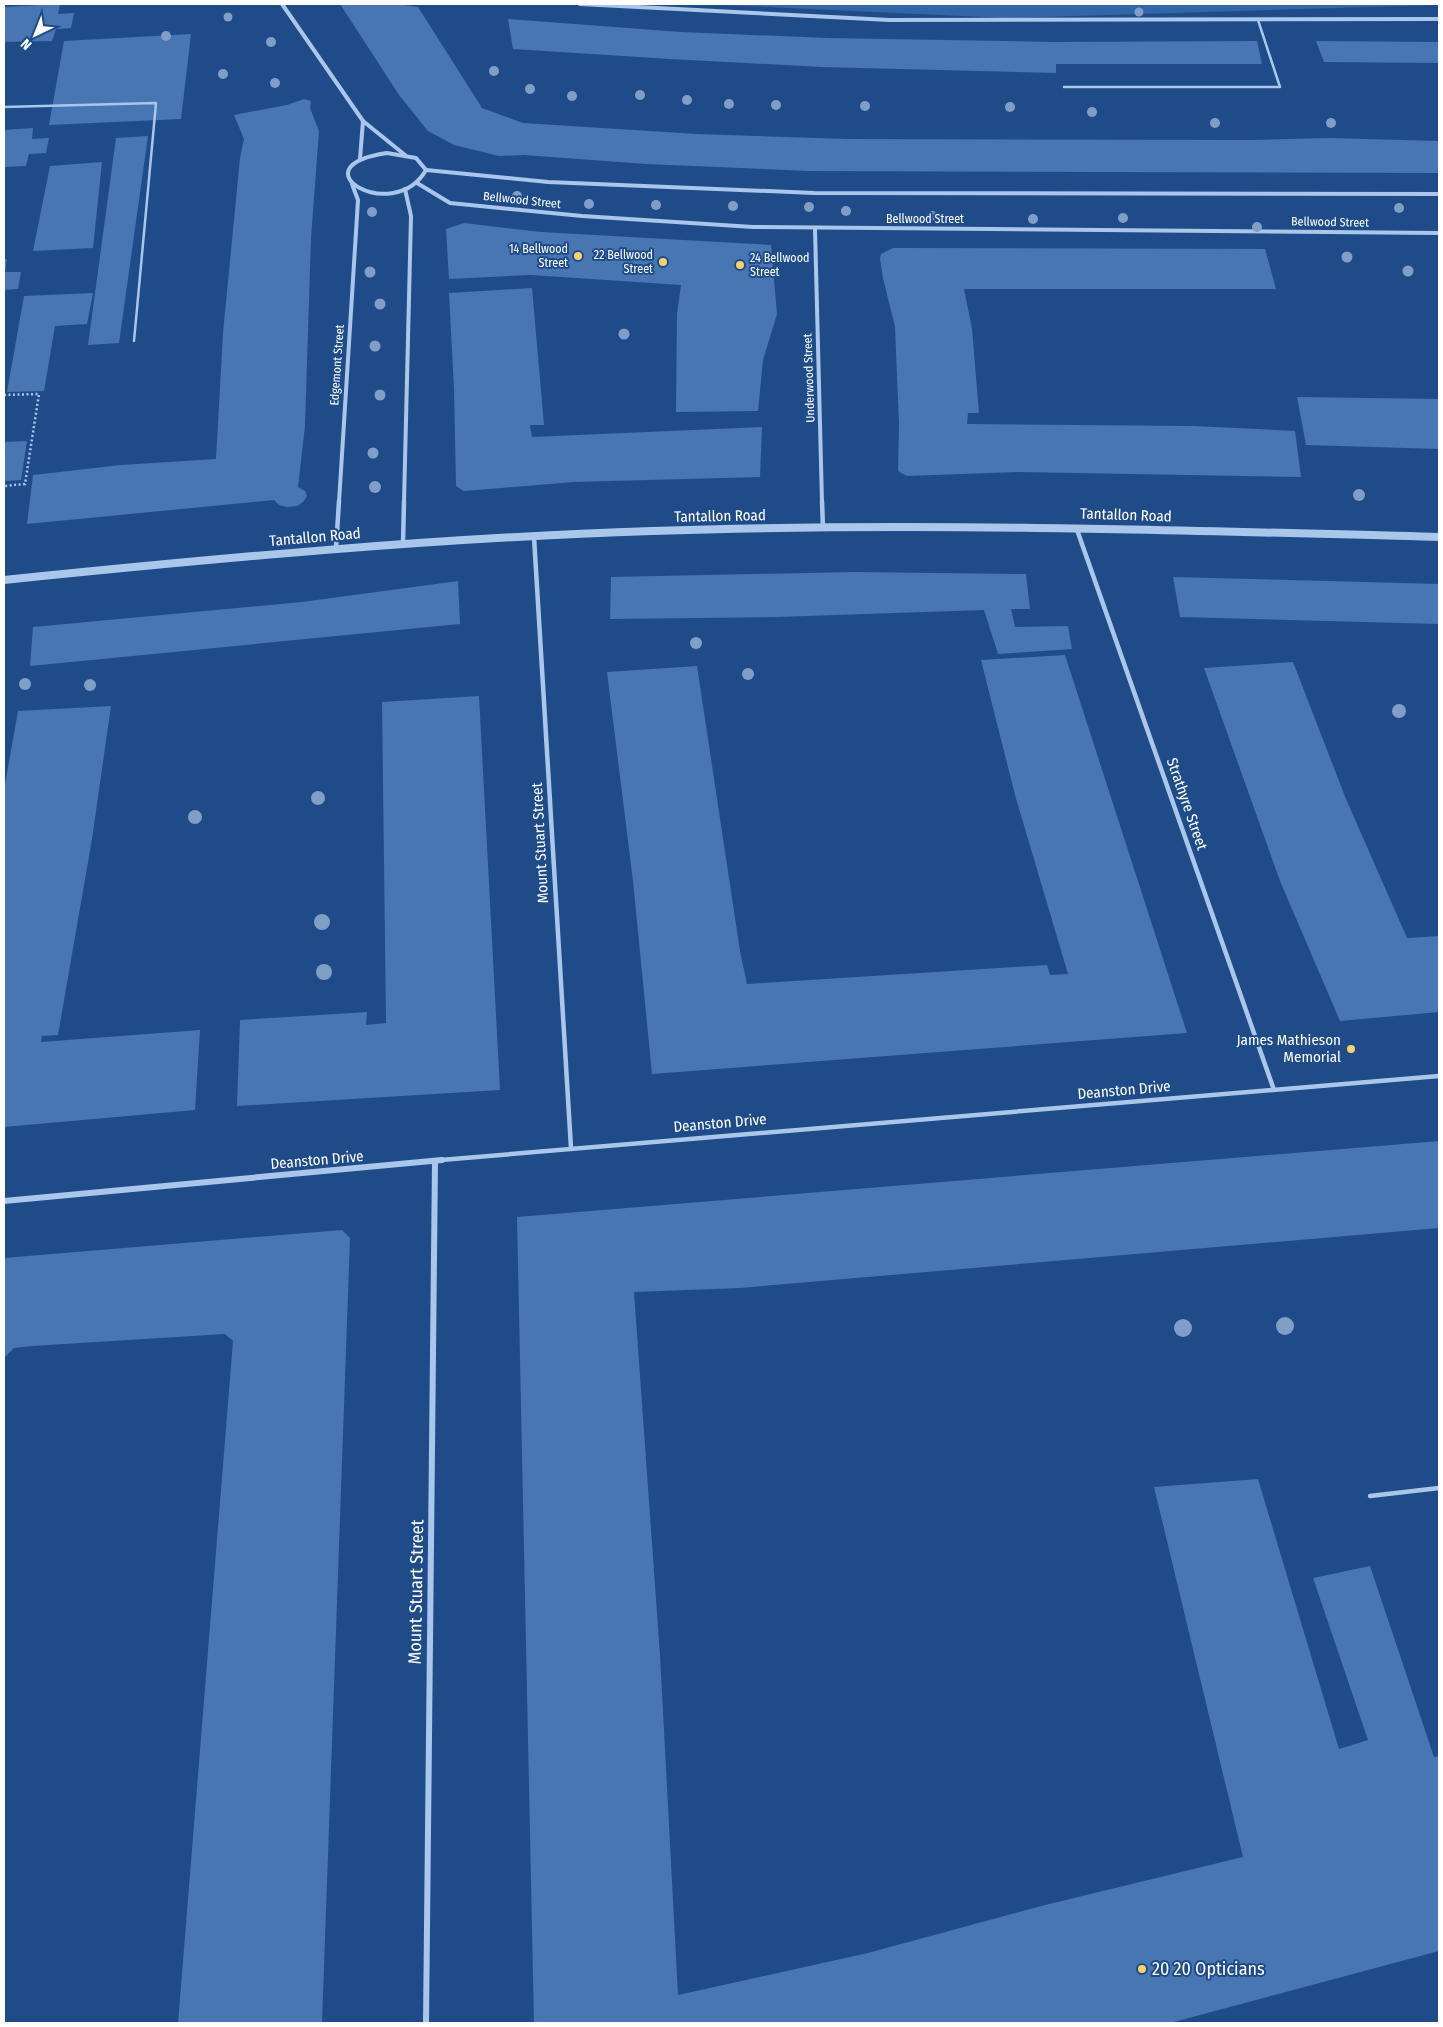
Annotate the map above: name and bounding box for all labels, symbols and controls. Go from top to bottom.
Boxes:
north arrow [10,10,60,60]
text: N [18,35,35,53]
street label: Bellwood Street [482,189,562,211]
street label: Bellwood Street [886,212,964,226]
street label: Bellwood Street [1291,214,1369,230]
place label: 14 Bellwood Street [509,242,568,270]
place label: 22 Bellwood Street [594,248,653,276]
marker: 14 Bellwood Street [572,250,584,262]
place label: 24 Bellwood Street [750,251,809,279]
marker: 22 Bellwood Street [657,256,669,268]
marker: 24 Bellwood Street [734,259,746,271]
street label: Edgemont Street [327,324,347,406]
street label: Underwood Street [800,333,818,423]
street label: Tantallon Road [1080,504,1172,526]
street label: Tantallon Road [674,506,766,526]
street label: Tantallon Road [269,524,361,550]
street label: Strathyre Street [1163,755,1211,853]
street label: Mount Stuart Street [528,782,552,904]
place label: James Mathieson Memorial [1236,1031,1341,1066]
marker: James Mathieson Memorial [1345,1043,1357,1055]
street label: Deanston Drive [1077,1077,1171,1103]
street label: Deanston Drive [673,1110,767,1136]
street label: Deanston Drive [270,1147,364,1173]
street label: Mount Stuart Street [404,1519,428,1665]
place label: 20 20 Opticians [1152,1958,1265,1980]
marker: 20 20 Opticians [1136,1963,1148,1975]

